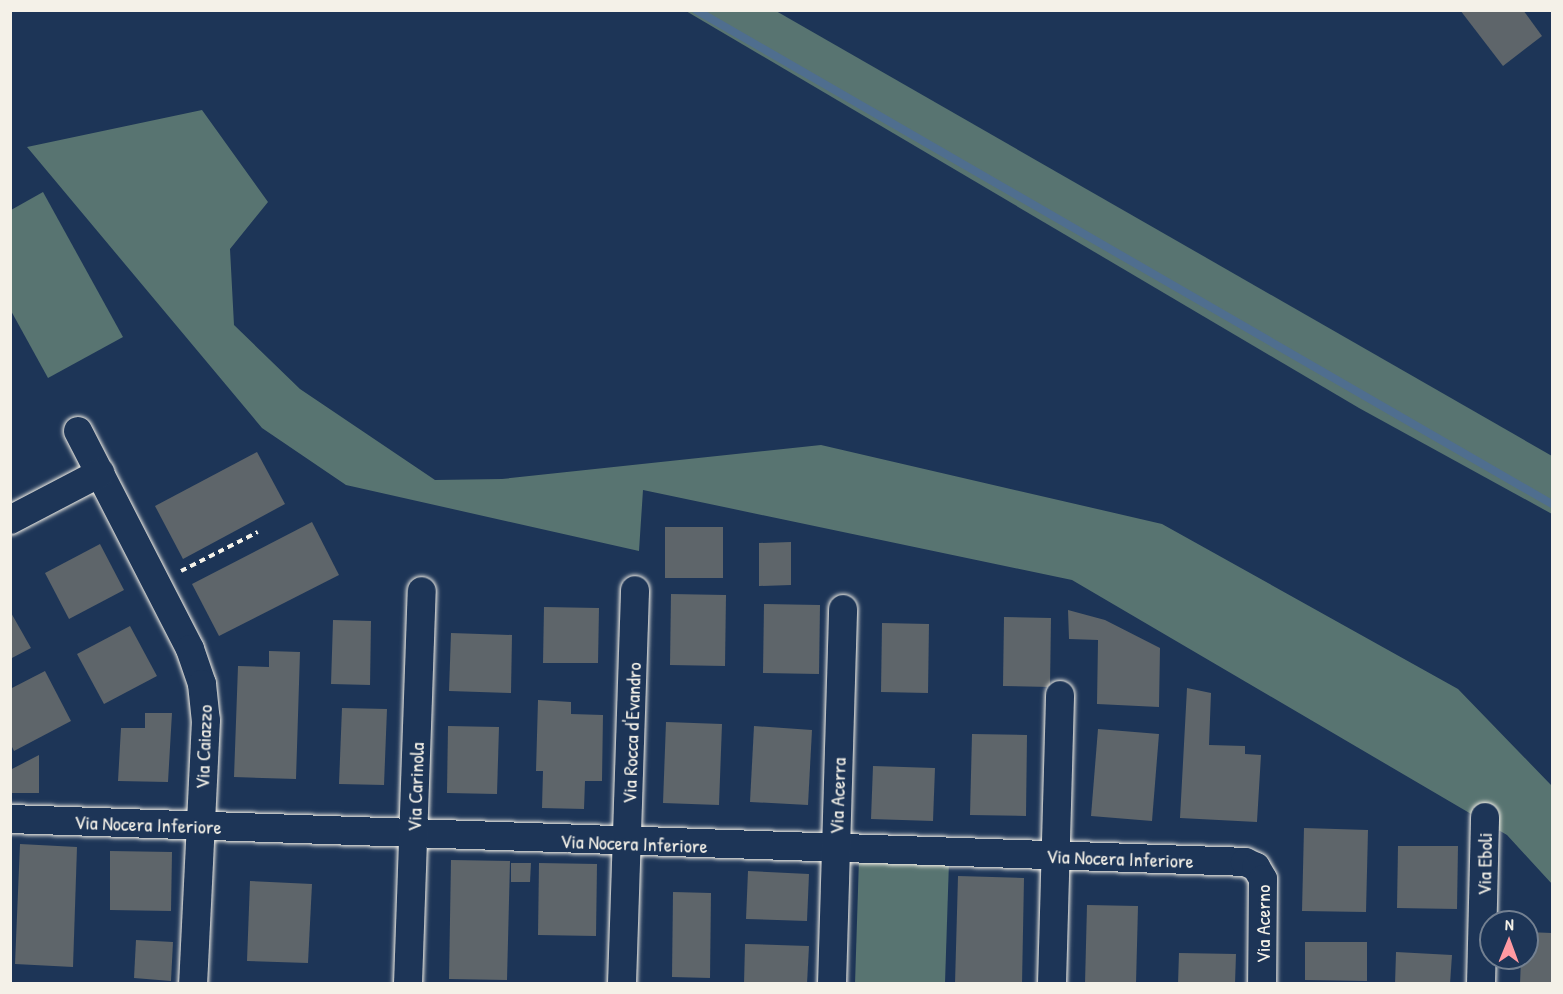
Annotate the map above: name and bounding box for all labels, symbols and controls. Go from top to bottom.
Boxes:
street label: Via Rocca d'Evandro [617,662,645,804]
street label: Via Caiazzo [190,704,216,790]
street label: Via Carinola [401,742,429,832]
street label: Via Acerra [824,757,850,835]
street label: Via Nocera Inferiore [74,809,222,839]
street label: Via Nocera Inferiore [560,828,708,858]
street label: Via Eboli [1471,832,1497,896]
street label: Via Nocera Inferiore [1046,843,1194,873]
street label: Via Acerno [1250,885,1274,963]
north arrow [1479,910,1539,970]
text: N [1505,913,1514,935]

